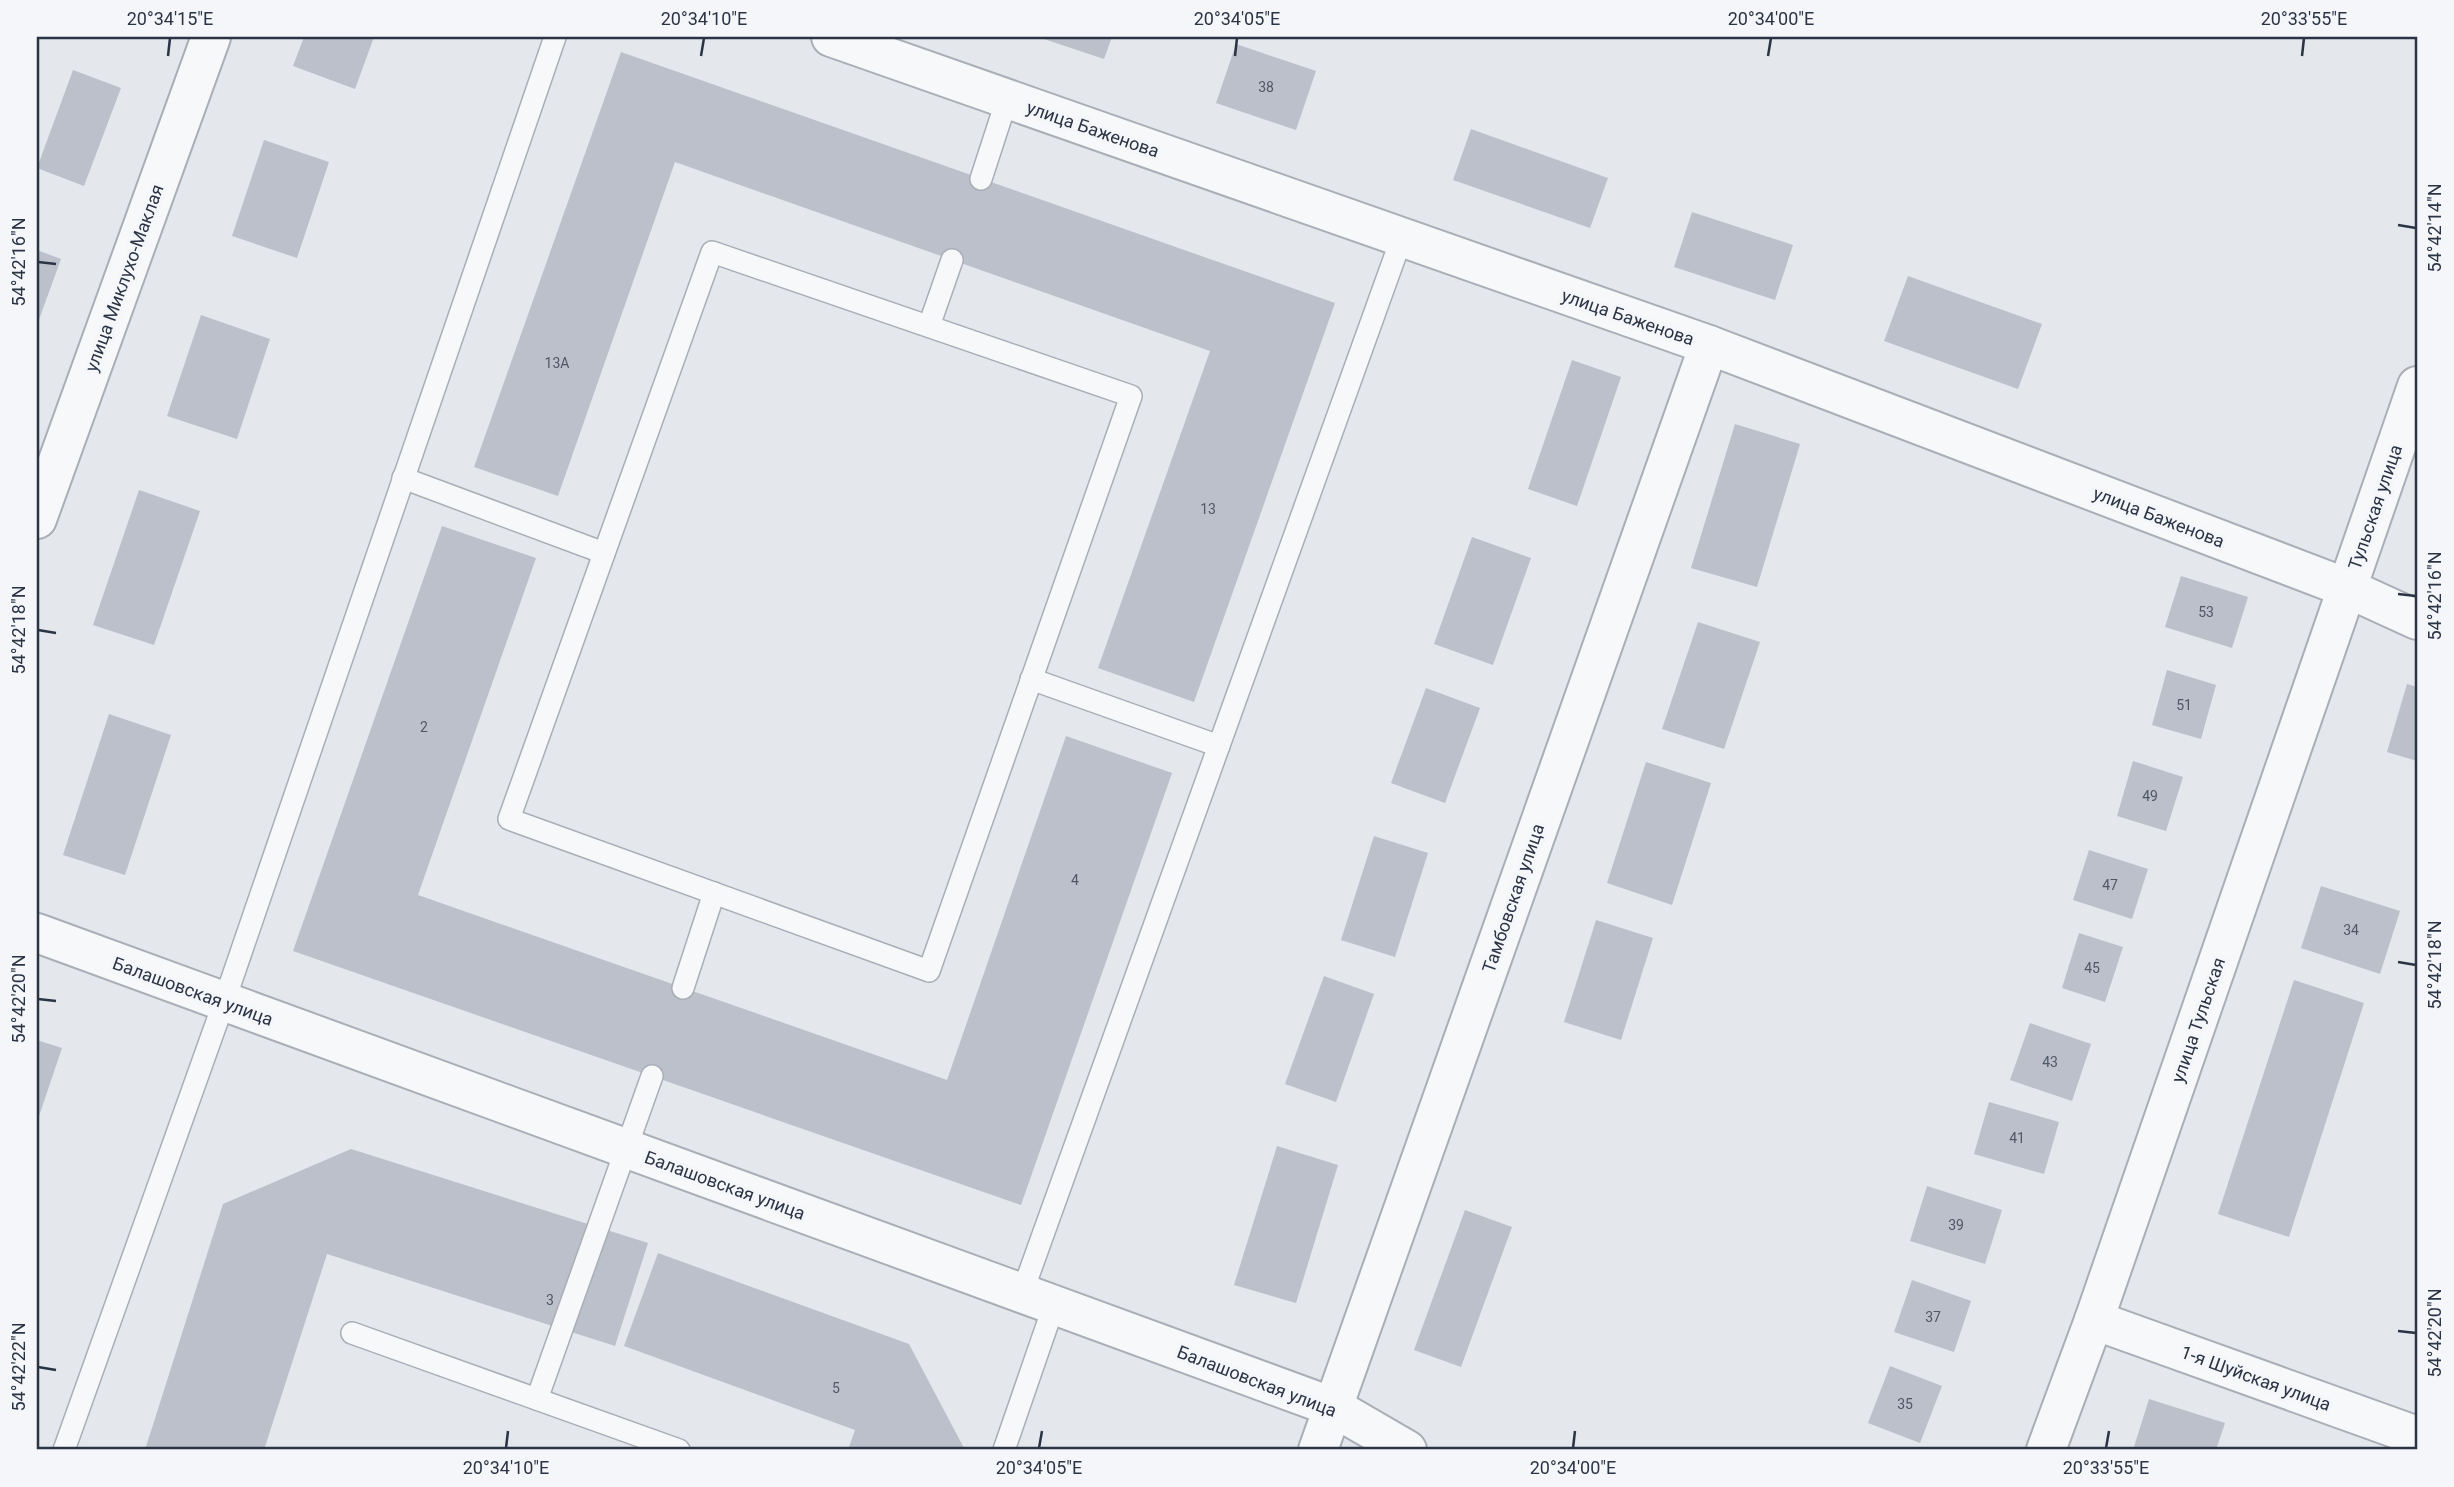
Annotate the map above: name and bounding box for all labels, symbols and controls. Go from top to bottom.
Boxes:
text: 20°34'15"E [127,8,213,29]
text: 20°34'10"E [661,8,747,29]
text: 20°34'05"E [1194,8,1280,29]
text: 20°34'00"E [1728,8,1814,29]
text: 20°33'55"E [2261,8,2347,29]
house number: 38 [1258,79,1274,95]
street label: улица Баженова [1024,96,1162,162]
street label: улица Миклухо-Маклая [80,181,168,375]
text: 54°42'14"N [2424,183,2445,273]
text: 54°42'16"N [8,217,29,307]
street label: улица Баженова [1559,284,1697,350]
house number: 13А [545,355,569,371]
street label: Тульская улица [2344,442,2406,572]
street label: улица Баженова [2090,482,2228,552]
house number: 13 [1200,501,1216,517]
text: 54°42'16"N [2424,551,2445,641]
text: 54°42'18"N [8,585,29,675]
house number: 53 [2198,604,2214,620]
house number: 51 [2176,697,2192,713]
house number: 2 [420,719,428,735]
house number: 49 [2142,788,2158,804]
street label: Тамбовская улица [1478,821,1548,975]
house number: 4 [1071,872,1079,888]
house number: 47 [2102,877,2118,893]
text: 54°42'18"N [2424,920,2445,1010]
house number: 34 [2343,922,2359,938]
street label: Балашовская улица [110,952,276,1030]
text: 54°42'20"N [8,954,29,1044]
street label: улица Тульская [2167,955,2229,1085]
house number: 45 [2084,960,2100,976]
house number: 43 [2042,1054,2058,1070]
house number: 41 [2009,1130,2025,1146]
street label: Балашовская улица [642,1146,808,1224]
house number: 39 [1948,1217,1964,1233]
text: 54°42'20"N [2424,1288,2445,1378]
house number: 3 [546,1292,554,1308]
house number: 37 [1925,1309,1941,1325]
text: 54°42'22"N [8,1322,29,1412]
street label: Балашовская улица [1174,1341,1340,1421]
street label: 1-я Шуйская улица [2178,1341,2334,1415]
house number: 5 [832,1380,840,1396]
house number: 35 [1897,1396,1913,1412]
text: 20°34'10"E [463,1457,549,1478]
text: 20°34'05"E [996,1457,1082,1478]
text: 20°34'00"E [1530,1457,1616,1478]
text: 20°33'55"E [2063,1457,2149,1478]

